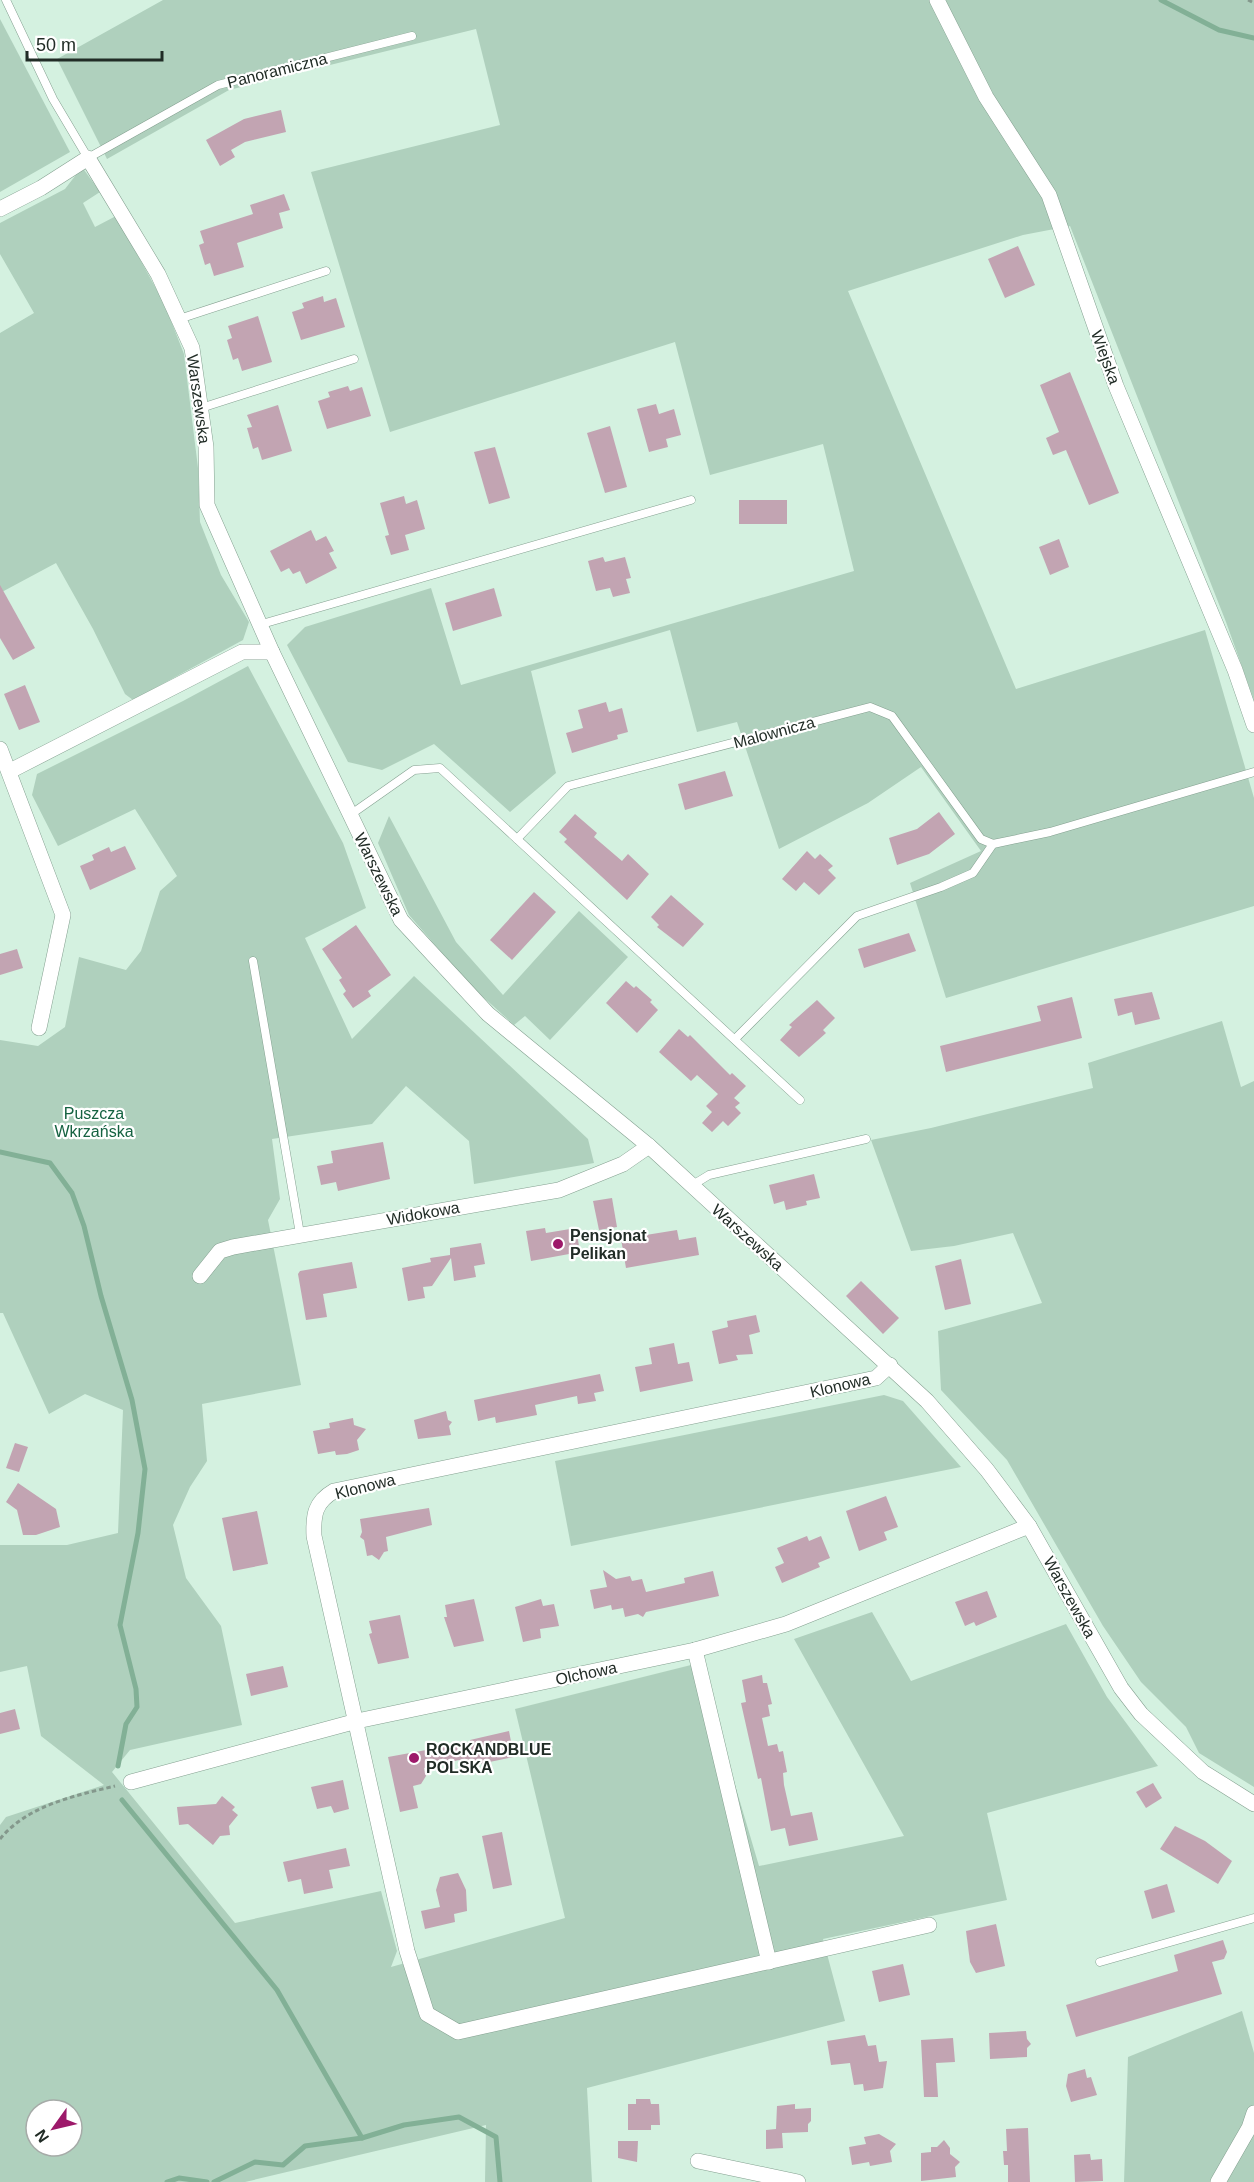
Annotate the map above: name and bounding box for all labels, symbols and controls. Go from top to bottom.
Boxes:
scale bar [27,24,162,62]
text: 50 m [36,35,76,55]
street label: Panoramiczna [225,50,329,91]
street label: Wiejska [1088,328,1123,386]
street label: Warszewska [184,353,213,445]
street label: Malownicza [732,713,817,752]
street label: Warszewska [351,830,406,919]
park label: Puszcza Wkrzańska [54,1105,134,1140]
street label: Widokowa [385,1199,461,1228]
street label: Warszewska [709,1201,787,1274]
place label: Pensjonat Pelikan [570,1227,647,1262]
marker: Pensjonat Pelikan [551,1237,565,1251]
street label: Klonowa [808,1370,872,1401]
street label: Klonowa [333,1471,397,1502]
street label: Warszewska [1040,1554,1099,1641]
street label: Olchowa [554,1659,618,1688]
place label: ROCKANDBLUE POLSKA [426,1741,552,1776]
marker: ROCKANDBLUE POLSKA [407,1751,421,1765]
north arrow [24,2098,84,2158]
text: N [32,2127,52,2146]

